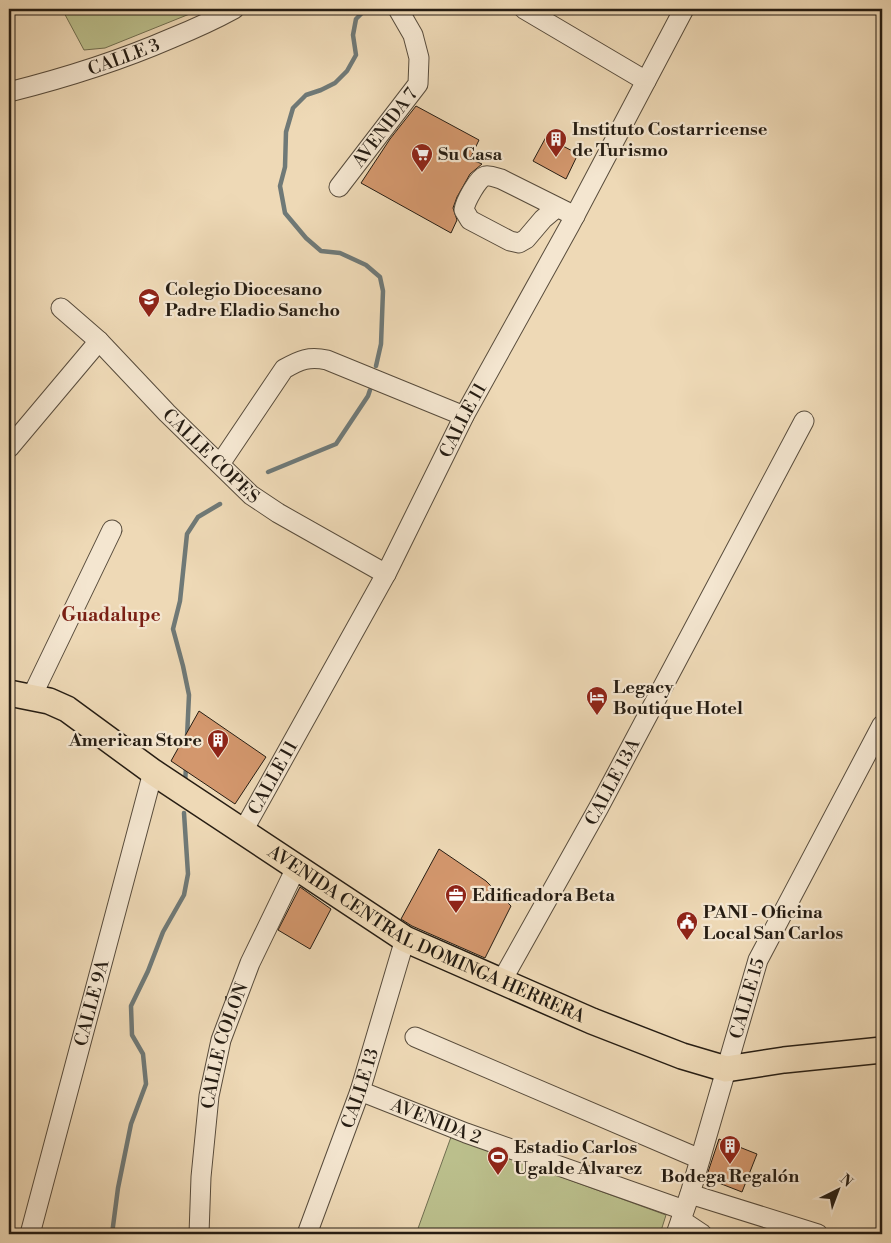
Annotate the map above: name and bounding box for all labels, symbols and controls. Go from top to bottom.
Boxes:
street label: CALLE 3 [85,33,163,81]
street label: AVENIDA 7 [347,83,423,173]
place label: Instituto Costarricense de Turismo [572,118,768,162]
building icon: Instituto Costarricense de Turismo [544,127,568,158]
supermarket icon: Su Casa [410,142,434,173]
place label: Su Casa [438,143,502,166]
place label: Colegio Diocesano Padre Eladio Sancho [165,278,340,322]
school or university icon: Colegio Diocesano Padre Eladio Sancho [137,287,161,318]
street label: CALLE 11 [434,379,492,462]
street label: CALLE COPES [157,404,263,509]
district label: Guadalupe [61,603,161,627]
place label: Legacy Boutique Hotel [613,676,743,720]
hotel icon: Legacy Boutique Hotel [585,685,609,716]
building icon: American Store [206,728,230,759]
place label: American Store [68,729,202,752]
street label: CALLE 13A [580,734,646,830]
street label: CALLE 11 [243,737,303,819]
street label: AVENIDA CENTRAL DOMINGA HERRERA [262,840,589,1029]
office icon: Edificadora Beta [444,883,468,914]
place label: Edificadora Beta [472,884,615,907]
place label: PANI - Oficina Local San Carlos [703,901,843,945]
public building icon: PANI - Oficina Local San Carlos [675,910,699,941]
street label: CALLE 15 [725,956,770,1042]
street label: CALLE 9A [69,957,115,1049]
street label: CALLE COLÓN [197,979,254,1110]
street label: CALLE 13 [336,1046,384,1132]
street label: AVENIDA 2 [387,1093,484,1150]
building icon: Bodega Regalón [718,1134,742,1165]
place label: Estadio Carlos Ugalde Álvarez [514,1136,643,1180]
sports icon: Estadio Carlos Ugalde Álvarez [486,1145,510,1176]
place label: Bodega Regalón [661,1165,799,1188]
north arrow [814,1166,864,1216]
text: N [836,1171,856,1191]

